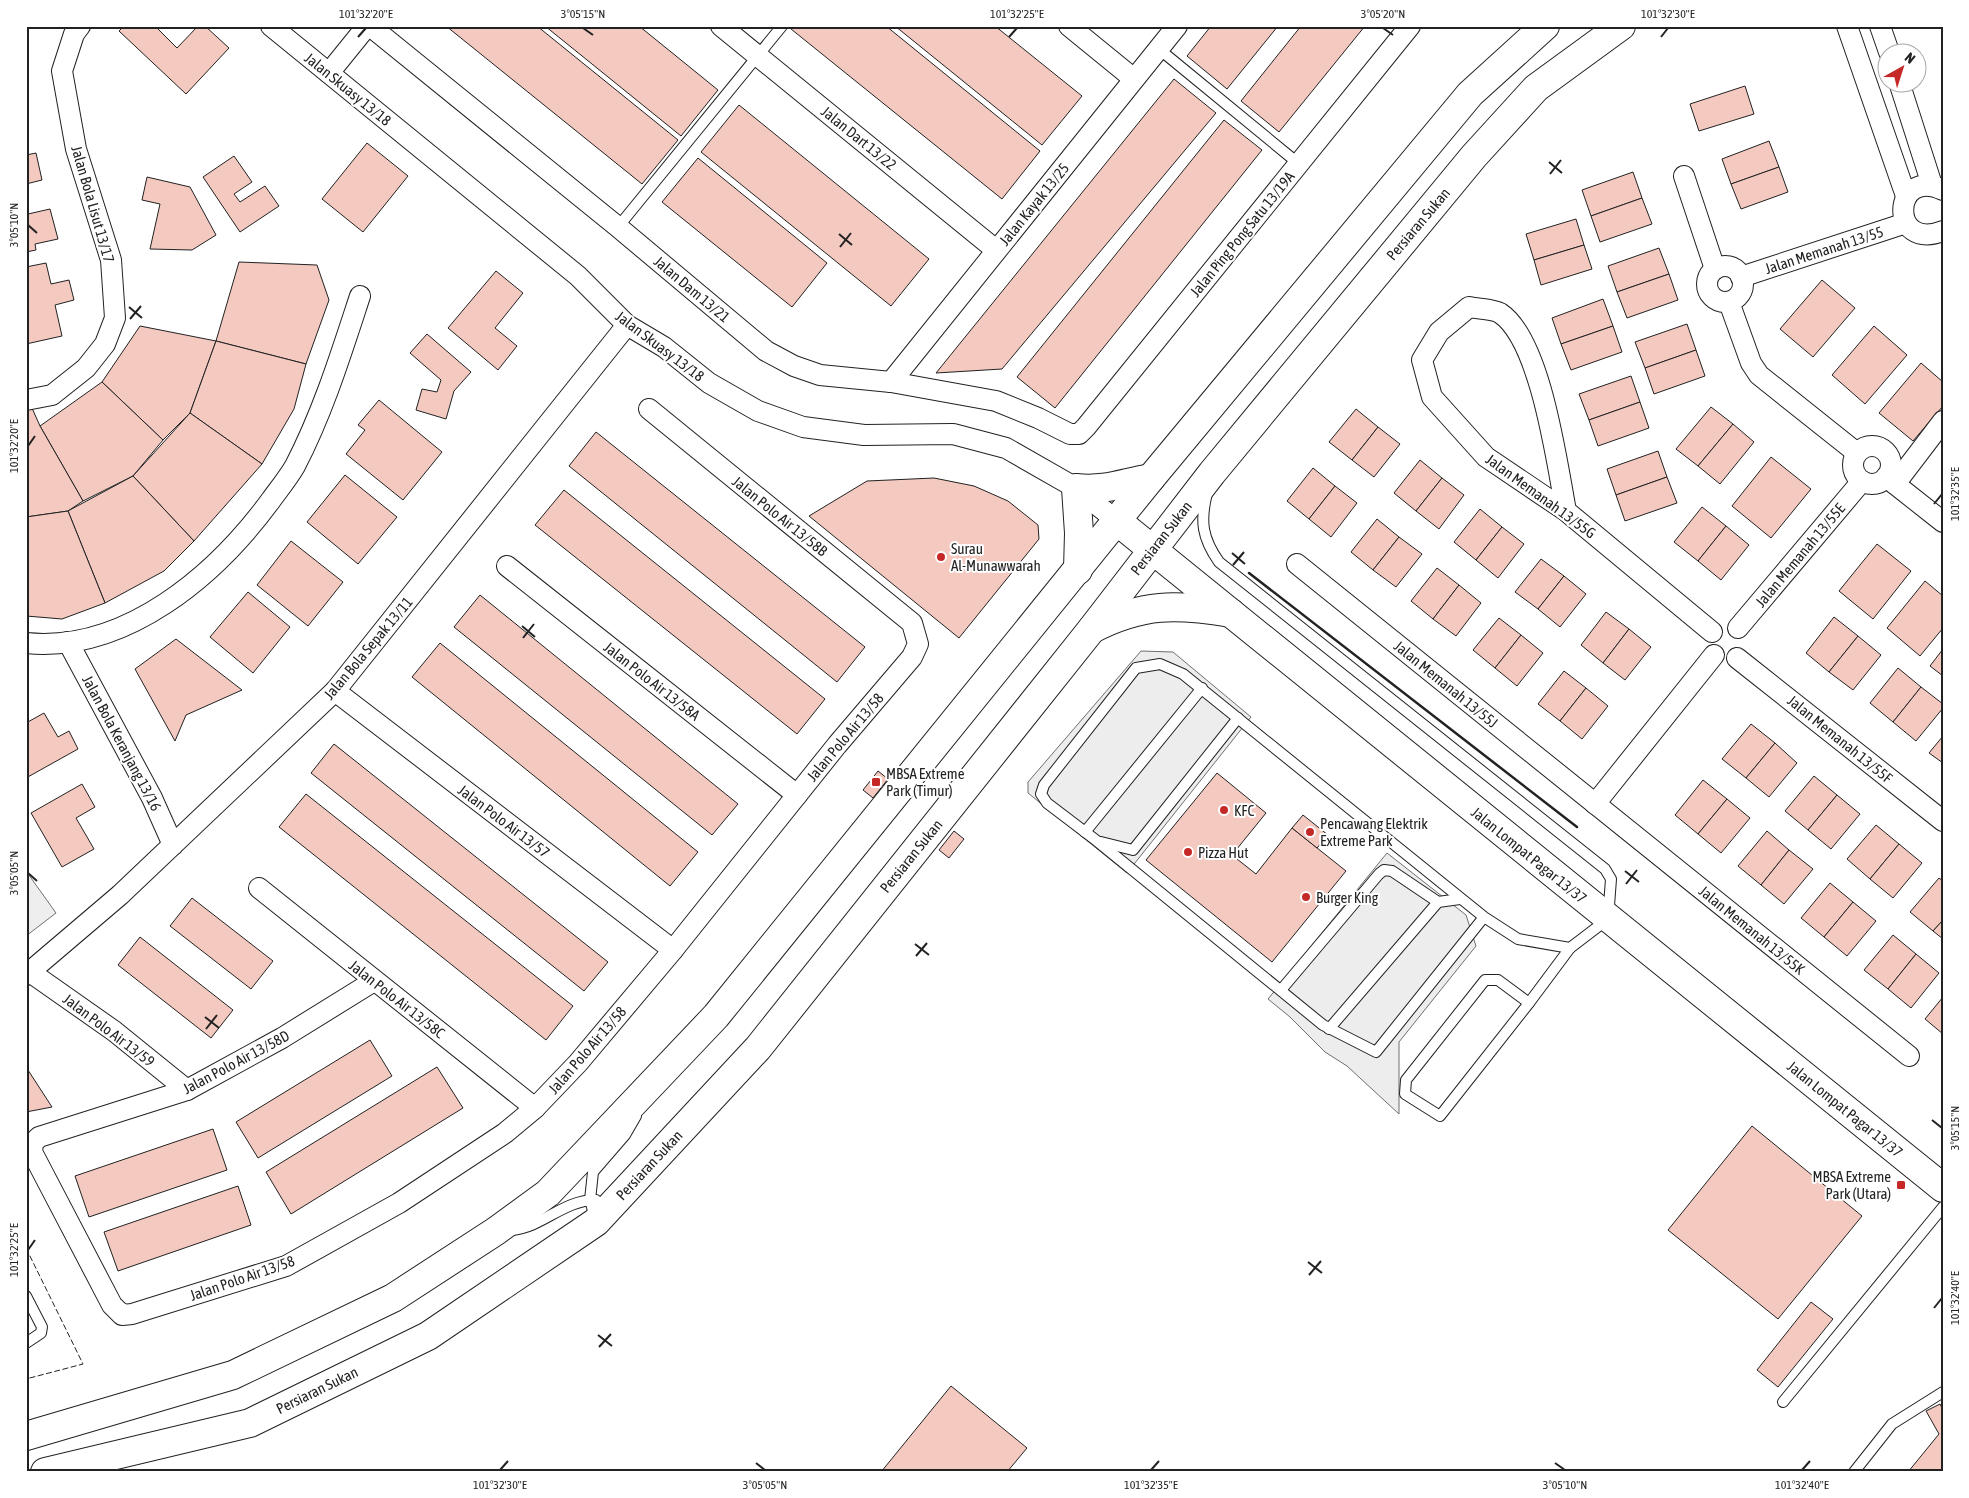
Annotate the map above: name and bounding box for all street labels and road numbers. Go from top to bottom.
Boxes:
street label: Jalan Skuasy 13/18 [301,49,395,129]
street label: Jalan Dart 13/22 [818,103,900,173]
street label: Jalan Bola Lisut 13/17 [68,144,118,264]
street label: Jalan Kayak 13/25 [996,159,1072,249]
street label: Jalan Ping Pong Satu 13/19A [1186,168,1298,300]
street label: Persiaran Sukan [1383,184,1453,264]
street label: Jalan Memanah 13/55 [1763,223,1885,277]
street label: Jalan Dam 13/21 [651,252,733,326]
street label: Jalan Skuasy 13/18 [613,307,707,385]
street label: Jalan Memanah 13/55G [1483,450,1599,542]
street label: Jalan Polo Air 13/58B [729,473,831,559]
street label: Persiaran Sukan [1127,498,1195,578]
street label: Jalan Memanah 13/55E [1752,499,1849,610]
street label: Jalan Bola Sepak 13/11 [320,593,416,703]
street label: Jalan Memanah 13/55J [1391,637,1501,731]
street label: Jalan Polo Air 13/58A [601,638,704,724]
street label: Jalan Bola Keranjang 13/16 [79,672,165,814]
street label: Jalan Polo Air 13/58 [803,689,887,785]
street label: Jalan Memanah 13/55F [1784,692,1896,786]
street label: Jalan Polo Air 13/57 [455,781,553,861]
street label: Jalan Lompat Pagar 13/37 [1468,803,1590,907]
street label: Persiaran Sukan [876,816,946,896]
street label: Jalan Memanah 13/55K [1696,882,1809,978]
street label: Jalan Polo Air 13/58C [346,956,448,1042]
street label: Jalan Polo Air 13/59 [60,990,158,1070]
street label: Jalan Polo Air 13/58 [545,1003,629,1097]
street label: Jalan Polo Air 13/58D [180,1027,292,1097]
street label: Jalan Lompat Pagar 13/37 [1784,1057,1906,1161]
street label: Persiaran Sukan [612,1127,686,1203]
street label: Jalan Polo Air 13/58 [187,1252,297,1304]
street label: Persiaran Sukan [273,1363,361,1417]

